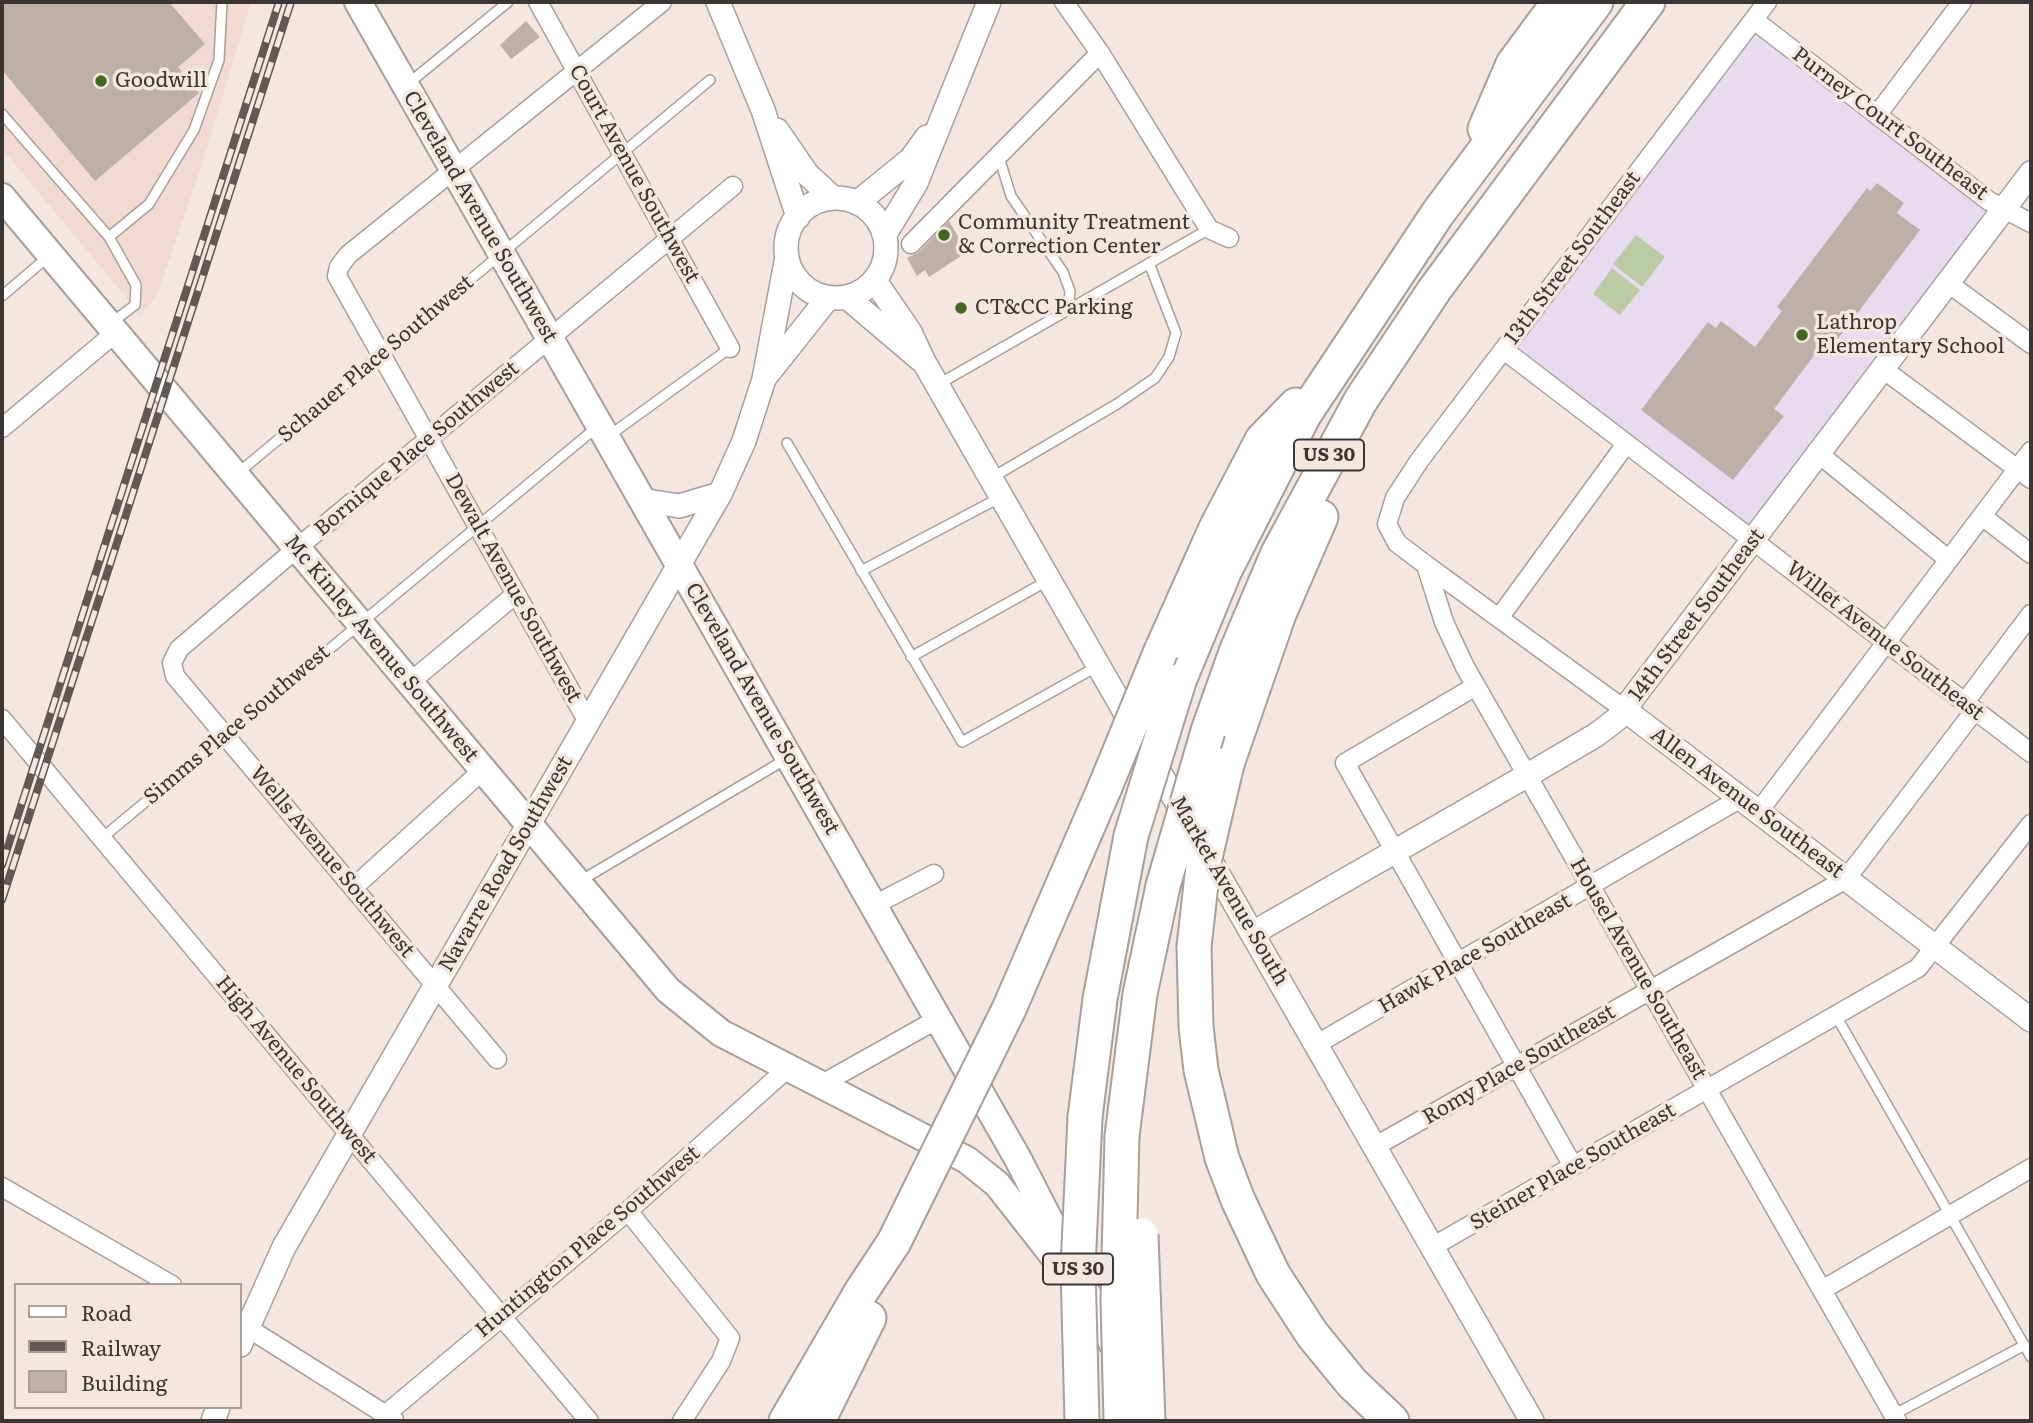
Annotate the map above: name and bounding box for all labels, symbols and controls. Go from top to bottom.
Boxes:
street label: Purney Court Southeast [1787,42,1993,206]
street label: Court Avenue Southwest [563,60,705,288]
place label: Goodwill [115,68,207,94]
marker: Goodwill [93,73,109,89]
street label: Cleveland Avenue Southwest [397,87,563,347]
street label: 13th Street Southeast [1500,166,1646,350]
place label: Community Treatment & Correction Center [958,210,1190,260]
marker: Community Treatment & Correction Center [936,227,952,243]
street label: Schauer Place Southwest [273,270,479,448]
place label: CT&CC Parking [975,295,1133,321]
marker: CT&CC Parking [953,300,969,316]
place label: Lathrop Elementary School [1816,310,2005,360]
marker: Lathrop Elementary School [1794,327,1810,343]
street label: Bornique Place Southwest [310,356,524,542]
road number: US 30 [1294,440,1364,470]
street label: Dewalt Avenue Southwest [439,469,587,707]
street label: 14th Street Southeast [1624,524,1770,706]
street label: Mc Kinley Avenue Southwest [279,530,483,768]
street label: Willet Avenue Southeast [1781,556,1989,726]
street label: Cleveland Avenue Southwest [679,579,845,839]
street label: Simms Place Southwest [139,640,335,810]
street label: Allen Avenue Southeast [1645,722,1849,884]
street label: Navarre Road Southwest [434,751,578,977]
street label: Wells Avenue Southwest [244,761,420,963]
street label: Market Avenue South [1164,792,1294,990]
street label: Housel Avenue Southeast [1564,854,1712,1084]
street label: Hawk Place Southeast [1374,888,1576,1020]
street label: High Avenue Southwest [210,971,382,1169]
street label: Romy Place Southeast [1418,1000,1620,1130]
street label: Steiner Place Southeast [1466,1098,1680,1236]
street label: Huntington Place Southwest [471,1141,705,1343]
road number: US 30 [1043,1254,1113,1284]
legend [14,1283,242,1409]
text: Road [81,1296,132,1327]
text: Railway [81,1331,161,1362]
text: Building [81,1366,167,1397]

